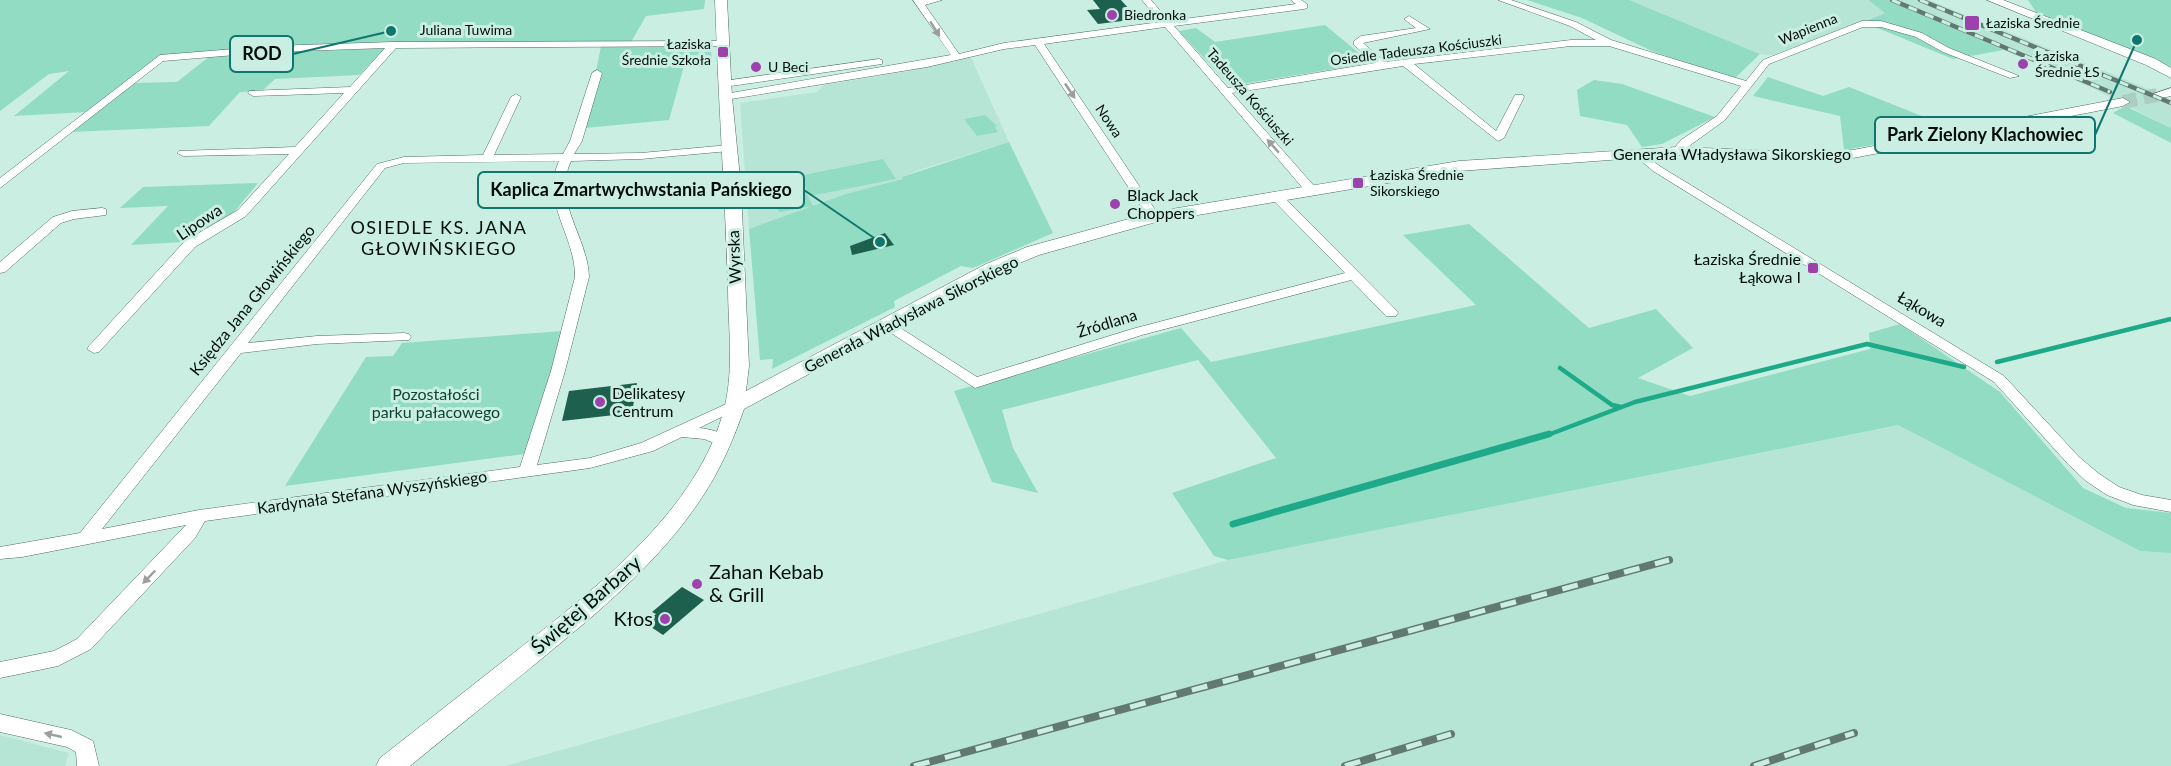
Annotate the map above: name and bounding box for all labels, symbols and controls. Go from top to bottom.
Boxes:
place label: Biedronka [1124,6,1186,23]
marker: Biedronka [1105,8,1119,22]
street label: Wapienna [1776,9,1840,48]
marker: Łaziska Średnie [1963,14,1981,32]
place label: Łaziska Średnie [1986,14,2080,31]
street label: Juliana Tuwima [420,21,512,38]
one-way arrow [930,21,941,37]
street label: Osiedle Tadeusza Kościuszki [1329,31,1503,68]
place label: Łaziska Średnie Szkoła [622,35,711,68]
callout: ROD [230,36,293,72]
text: ROD [242,42,282,64]
marker: Łaziska Średnie Szkoła [716,45,730,59]
street label: Tadeusza Kościuszki [1204,45,1297,149]
place label: Łaziska Średnie ŁS [2035,47,2099,80]
marker: Łaziska Średnie ŁS [2016,57,2030,71]
place label: U Beci [768,58,808,75]
marker: U Beci [749,60,763,74]
one-way arrow [1064,82,1076,98]
street label: Nowa [1092,101,1127,140]
callout: Park Zielony Klachowiec [1875,117,2095,153]
text: Park Zielony Klachowiec [1887,123,2083,145]
one-way arrow [1267,139,1280,154]
street label: Generała Władysława Sikorskiego [1613,144,1851,163]
place label: Łaziska Średnie Sikorskiego [1370,166,1464,199]
callout: Kaplica Zmartwychwstania Pańskiego [478,172,804,208]
marker: Łaziska Średnie Sikorskiego [1351,176,1365,190]
text: Kaplica Zmartwychwstania Pańskiego [490,178,792,200]
place label: Black Jack Choppers [1127,185,1199,222]
marker: Black Jack Choppers [1108,197,1122,211]
street label: Lipowa [173,200,225,244]
district label: OSIEDLE KS. JANA GŁOWIŃSKIEGO [350,216,528,259]
street label: Księdza Jana Głowińskiego [185,221,318,379]
street label: Wyrska [723,230,744,284]
place label: Łaziska Średnie Łąkowa I [1694,249,1801,286]
street label: Generała Władysława Sikorskiego [800,251,1021,376]
marker: Łaziska Średnie Łąkowa I [1806,261,1820,275]
street label: Łąkowa [1894,287,1950,330]
street label: Źródlana [1075,304,1139,341]
place label: Delikatesy Centrum [612,383,686,420]
park label: Pozostałości parku pałacowego [372,384,500,421]
marker: Delikatesy Centrum [593,395,607,409]
street label: Kardynała Stefana Wyszyńskiego [256,466,488,517]
street label: Świętej Barbary [525,550,646,659]
place label: Zahan Kebab & Grill [709,559,824,606]
one-way arrow [142,569,156,584]
marker: Zahan Kebab & Grill [690,577,704,591]
place label: Kłos [614,606,653,630]
marker: Kłos [658,612,672,626]
one-way arrow [44,729,63,739]

